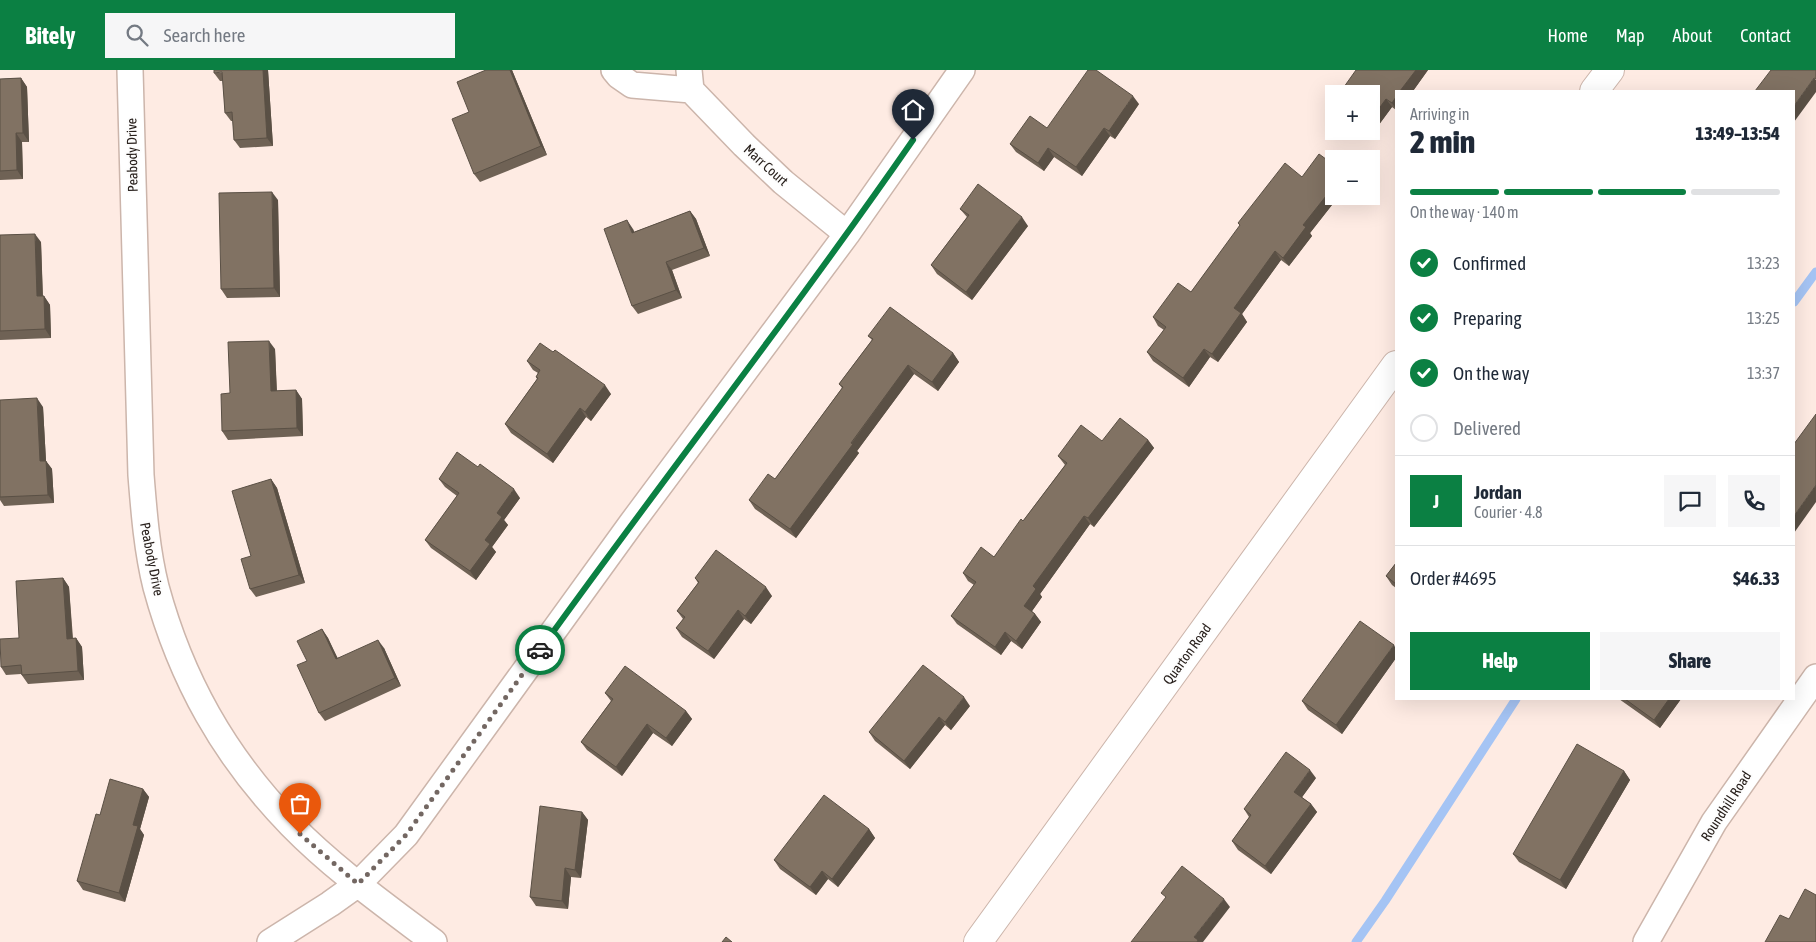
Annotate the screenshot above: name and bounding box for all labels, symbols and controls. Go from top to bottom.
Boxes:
search box [105,13,455,58]
icon: search [123,21,151,49]
text: Bitely [25,22,75,49]
text: Search here [163,24,245,46]
text: Home [1548,25,1588,46]
text: Map [1616,25,1645,46]
text: About [1673,25,1712,46]
text: Contact [1740,25,1791,46]
map controls [1325,85,1380,205]
button: + [1325,85,1380,140]
pin [892,89,934,140]
icon: home [899,96,927,124]
text: Arriving in [1410,105,1470,123]
street label: Peabody Drive [123,118,141,192]
text: 13:49–13:54 [1695,122,1780,144]
text: 2 min [1410,123,1475,160]
street label: Marr Court [741,141,791,189]
button: − [1325,150,1380,205]
text: On the way · 140 m [1410,203,1519,221]
icon: check [1410,249,1438,277]
text: Confirmed [1453,252,1526,274]
text: 13:23 [1747,254,1780,272]
icon: check [1410,304,1438,332]
text: Preparing [1453,307,1522,329]
text: 13:25 [1747,309,1780,327]
icon: check [1410,359,1438,387]
text: On the way [1453,362,1530,384]
text: 13:37 [1747,364,1780,382]
text: Delivered [1453,417,1521,439]
button: chat [1664,475,1716,527]
button: phone [1728,475,1780,527]
text: Jordan [1474,481,1522,503]
text: J [1433,490,1439,512]
text: Courier · 4.8 [1474,503,1543,521]
street label: Peabody Drive [137,521,167,597]
text: Order #4695 [1410,567,1497,589]
text: $46.33 [1733,567,1780,589]
street label: Quarton Road [1160,620,1214,688]
courier [515,625,565,675]
button: Help [1410,632,1590,690]
button: Share [1600,632,1780,690]
icon: car [526,636,554,664]
street label: Roundhill Road [1698,768,1754,844]
pin [279,783,321,834]
icon: bag [286,790,314,818]

